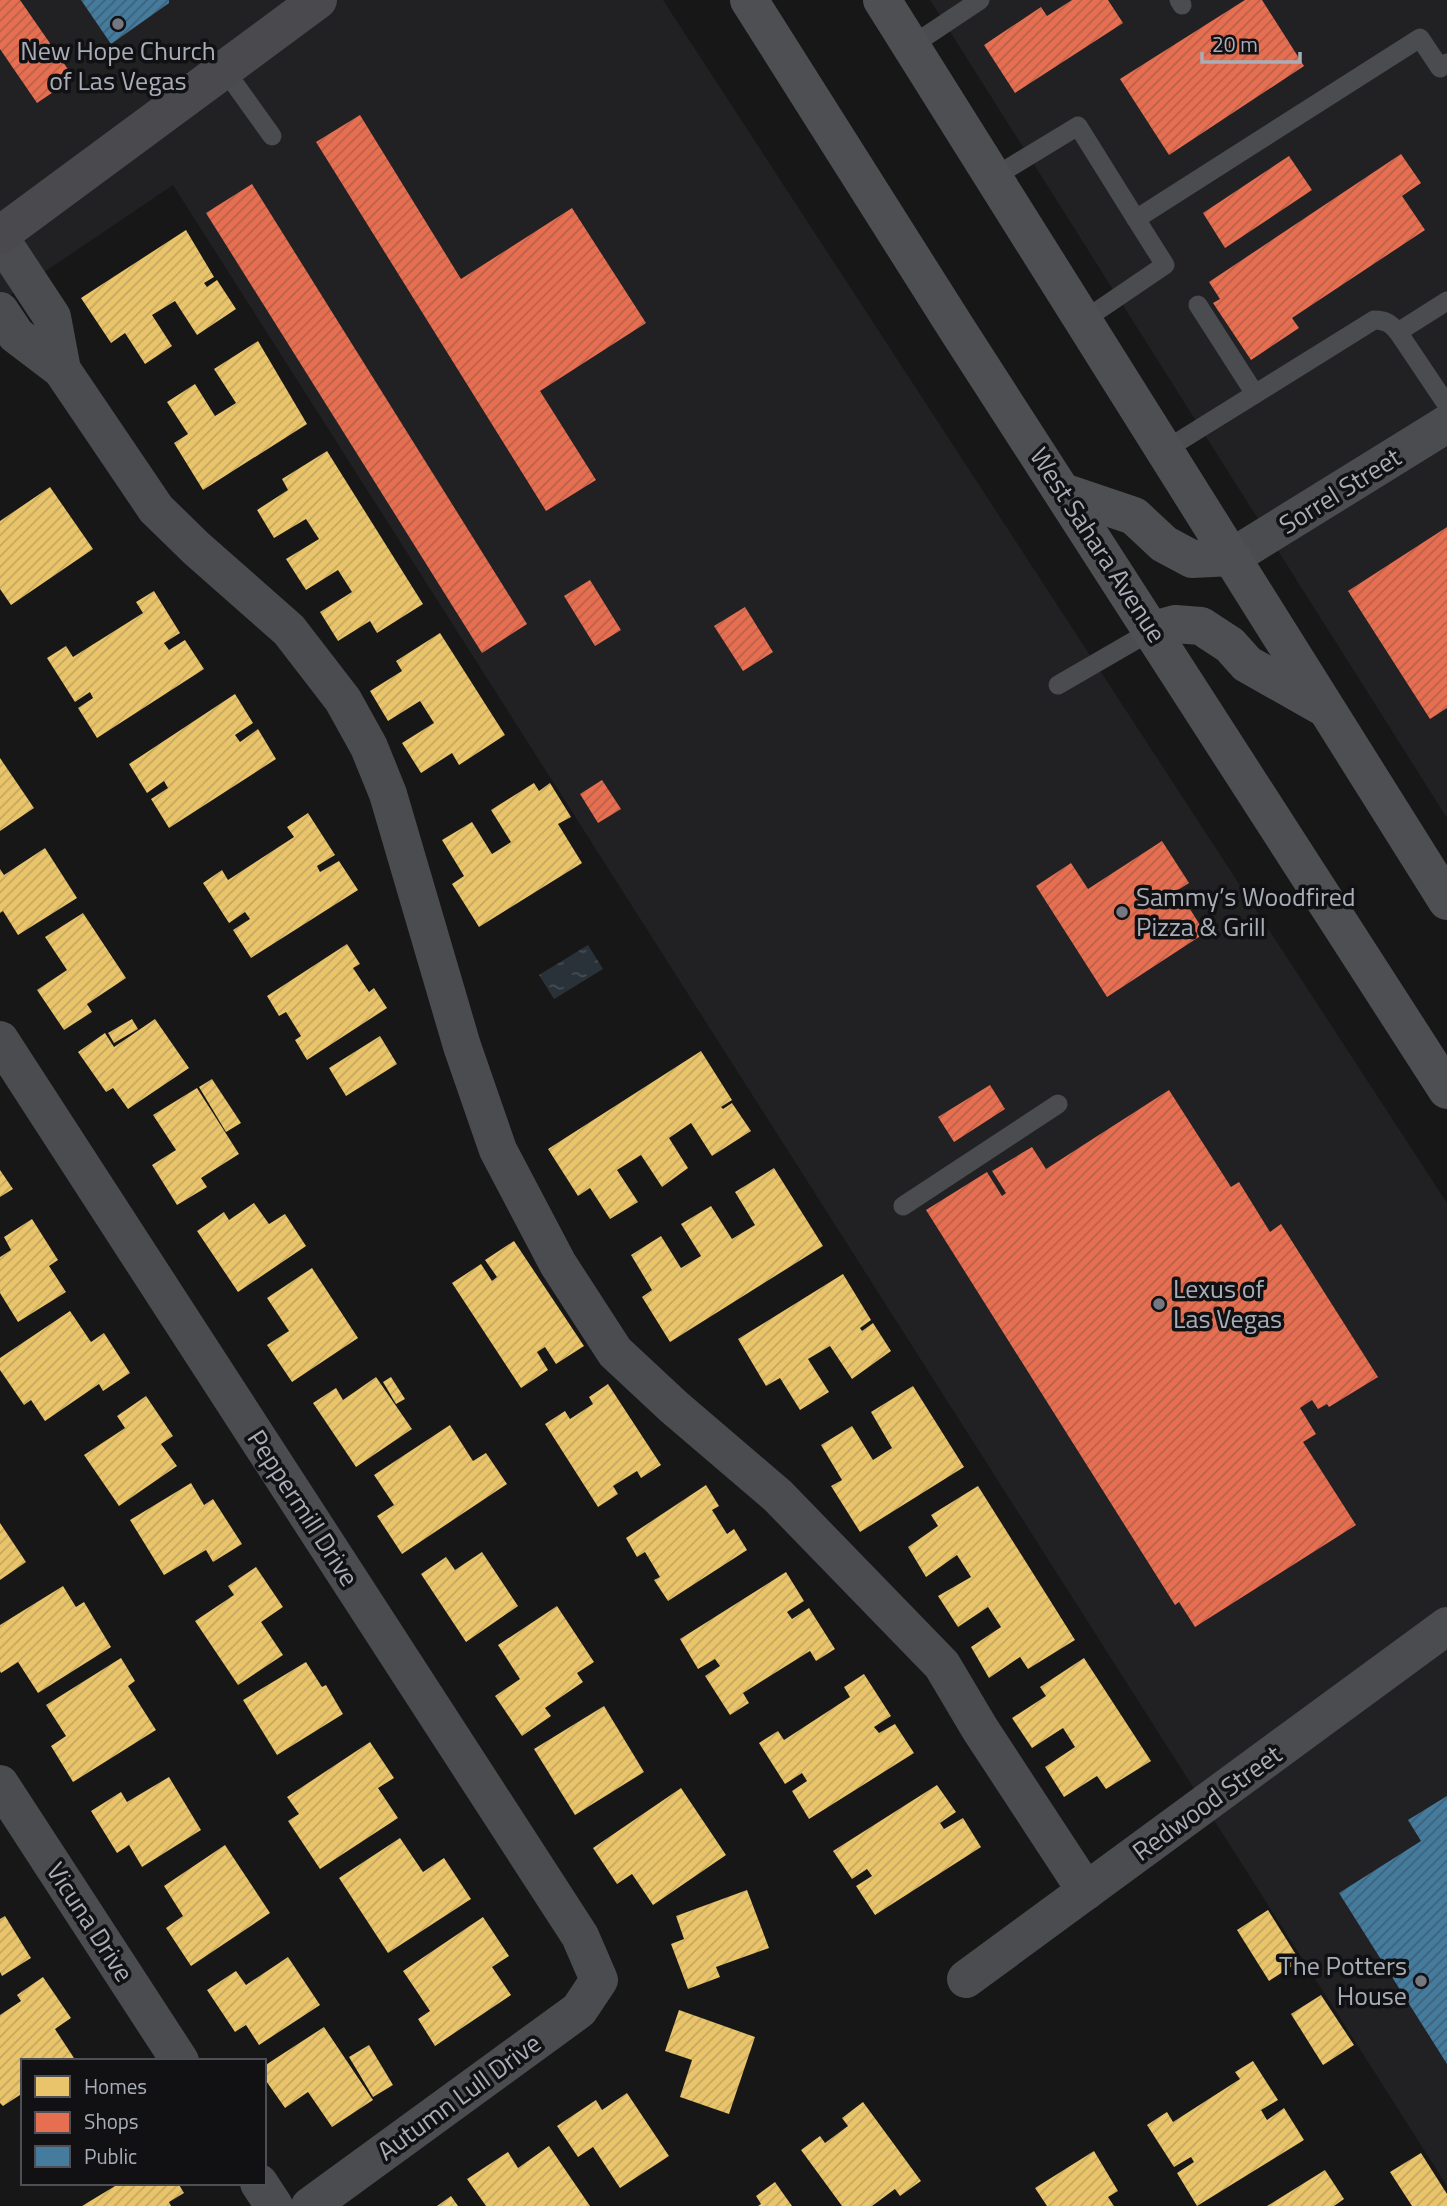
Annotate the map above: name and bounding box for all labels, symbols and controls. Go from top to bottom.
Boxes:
marker: New Hope Church of Las Vegas [110,16,126,32]
scale bar [1202,21,1300,65]
text: 20 m [1212,28,1258,60]
place label: New Hope Church of Las Vegas [20,31,216,100]
street label: Sorrel Street [1271,438,1408,544]
street label: West Sahara Avenue [1021,439,1176,650]
place label: Sammy’s Woodfired Pizza & Grill [1136,877,1356,946]
marker: Sammy’s Woodfired Pizza & Grill [1114,904,1130,920]
place label: Lexus of Las Vegas [1173,1269,1282,1338]
marker: Lexus of Las Vegas [1151,1296,1167,1312]
street label: Peppermill Drive [238,1422,369,1594]
street label: Redwood Street [1124,1735,1289,1870]
street label: Vicuna Drive [37,1854,144,1989]
place label: The Potters House [1279,1946,1407,2015]
marker: The Potters House [1413,1973,1429,1989]
street label: Autumn Lull Drive [369,2024,549,2170]
legend [21,2059,266,2185]
text: Homes [84,2070,147,2102]
text: Shops [84,2105,139,2137]
text: Public [84,2140,137,2172]

